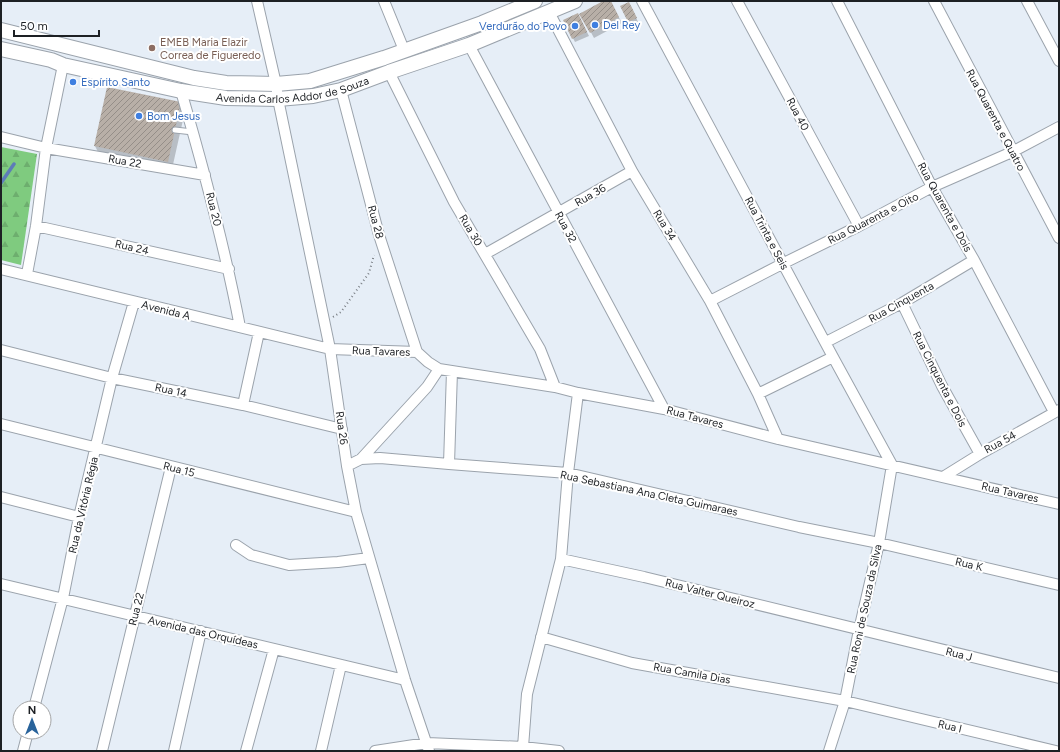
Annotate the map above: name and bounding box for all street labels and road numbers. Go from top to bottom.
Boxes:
street label: Rua Quarenta e Quatro [963,67,1028,173]
street label: Avenida Carlos Addor de Souza [215,74,371,106]
street label: Rua 40 [784,96,812,133]
street label: Rua 22 [107,152,143,171]
street label: Rua Quarenta e Dois [915,160,975,254]
street label: Rua 36 [572,181,608,209]
street label: Rua Quarenta e Oito [826,190,921,247]
street label: Rua 20 [203,191,224,227]
street label: Rua Trinta e Seis [742,194,791,272]
street label: Rua 28 [365,204,386,241]
street label: Rua 34 [650,207,679,243]
street label: Rua 32 [552,209,579,245]
street label: Rua 30 [456,212,485,248]
street label: Rua 24 [114,237,150,258]
street label: Rua Cinquenta [866,279,936,326]
street label: Avenida A [140,298,192,323]
street label: Rua Cinquenta e Dois [910,329,969,429]
street label: Rua Tavares [352,344,410,359]
street label: Rua 14 [154,381,188,400]
street label: Rua Tavares [665,404,725,431]
street label: Rua 26 [333,410,350,446]
street label: Rua 54 [982,428,1019,456]
street label: Rua da Vitória Régia [66,455,101,555]
street label: Rua 15 [162,459,196,480]
street label: Rua Sebastiana Ana Cleta Guimaraes [559,468,739,519]
street label: Rua Tavares [980,480,1040,505]
street label: Rua Roni de Souza da Silva [844,543,885,675]
street label: Rua K [954,555,984,574]
street label: Rua Valter Queiroz [664,576,756,611]
street label: Rua 22 [126,591,147,627]
street label: Avenida das Orquídeas [146,613,259,652]
street label: Rua J [944,645,974,664]
street label: Rua Camila Dias [652,660,732,687]
street label: Rua I [937,717,963,736]

